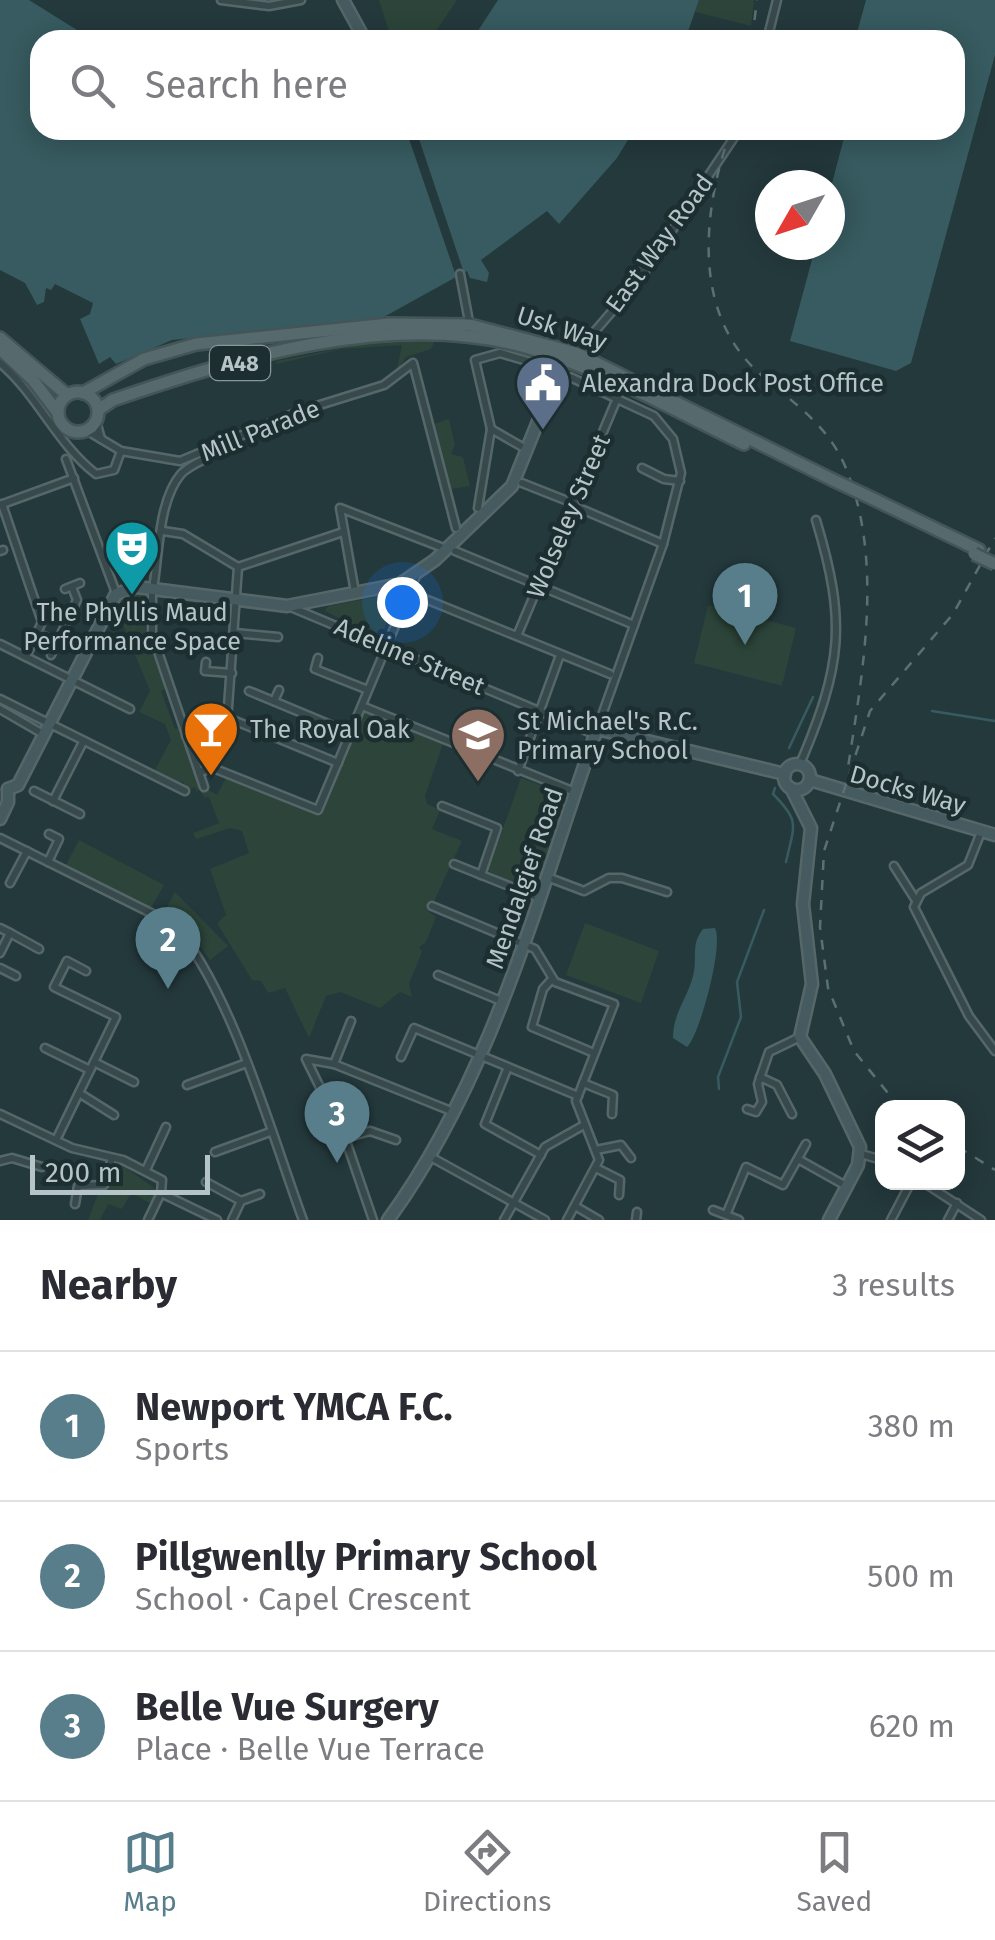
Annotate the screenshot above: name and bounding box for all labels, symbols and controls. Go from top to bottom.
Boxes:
search box [30,30,965,140]
icon: search [65,58,120,113]
text: Search here [145,62,348,108]
street label: East Way Road [600,169,720,319]
north arrow [755,170,845,260]
street label: Usk Way [513,300,611,358]
road number: A48 [210,346,270,380]
public building icon: Alexandra Dock Post Office [513,353,573,432]
place label: Alexandra Dock Post Office [582,369,884,399]
street label: Mill Parade [197,394,324,468]
street label: Wolseley Street [521,429,617,603]
theatre icon: The Phyllis Maud Performance Space [102,518,162,597]
pin: 1 [712,562,778,645]
your location [377,577,428,628]
place label: The Phyllis Maud Performance Space [23,598,241,657]
street label: Adeline Street [330,612,490,702]
bar icon: The Royal Oak [181,699,241,778]
school or university icon: St Michael's R.C. Primary School [448,705,508,784]
place label: St Michael's R.C. Primary School [517,707,698,766]
place label: The Royal Oak [250,715,410,745]
street label: Docks Way [846,759,970,821]
street label: Mendalgief Road [480,784,570,973]
pin: 2 [136,906,200,989]
pin: 3 [304,1080,370,1163]
map controls [875,1100,965,1190]
button: layers [875,1100,965,1190]
scale bar [30,1150,210,1194]
text: 200 m [45,1156,122,1189]
text: Nearby [40,1260,177,1310]
text: 3 results [832,1266,955,1304]
text: Newport YMCA F.C. [135,1384,453,1430]
text: 1 [65,1407,80,1445]
text: 380 m [868,1407,955,1445]
text: Sports [135,1430,229,1468]
text: Pillgwenlly Primary School [135,1534,597,1580]
text: 2 [64,1557,81,1595]
text: 500 m [867,1557,955,1595]
text: School · Capel Crescent [135,1580,471,1618]
text: Belle Vue Surgery [135,1684,439,1730]
text: 3 [64,1707,81,1745]
text: 620 m [869,1707,955,1745]
text: Place · Belle Vue Terrace [135,1730,485,1768]
tab: Map [123,1825,178,1918]
tab: Directions [423,1825,551,1918]
tab: Saved [797,1825,872,1918]

